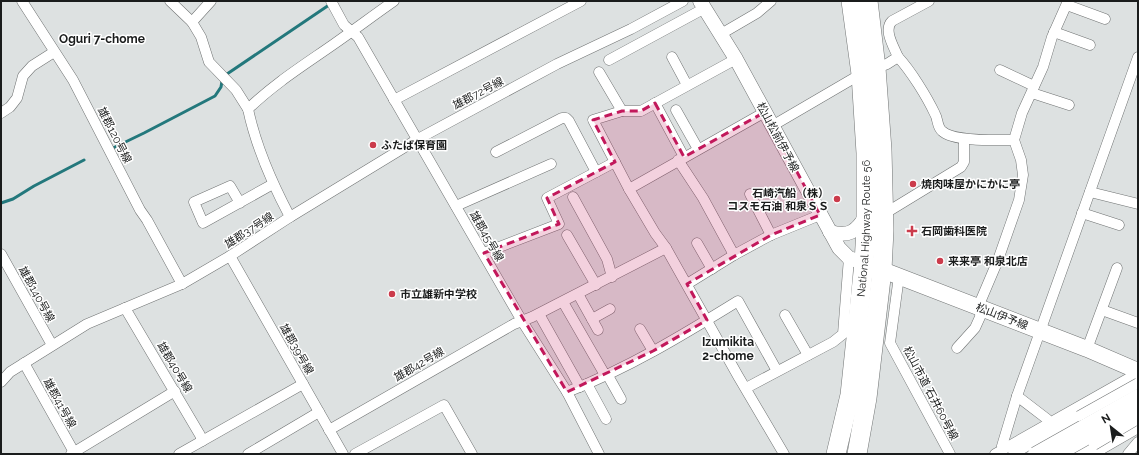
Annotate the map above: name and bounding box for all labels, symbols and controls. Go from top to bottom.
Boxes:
district label: Oguri 7-chome [59,32,145,46]
street label: 雄郡72号線 [451,75,506,112]
street label: 松山松前伊予線 [754,100,801,174]
street label: 雄郡120号線 [95,105,134,165]
place label: ふたば保育園 [381,139,447,152]
marker: ふたば保育園 [368,140,378,150]
street label: National Highway Route 56 [854,159,873,298]
place label: 焼肉味屋かにかに亭 [921,178,1020,191]
marker: 焼肉味屋かにかに亭 [908,179,918,189]
place label: 石崎汽船（株） コスモ石油 和泉ＳＳ [727,187,829,213]
marker: 石崎汽船（株） コスモ石油 和泉ＳＳ [832,194,842,204]
street label: 雄郡45号線 [467,209,506,264]
street label: 雄郡37号線 [222,210,276,251]
marker: 石岡歯科医院 [906,225,918,237]
place label: 石岡歯科医院 [921,225,987,238]
place label: 来来亭 和泉北店 [948,255,1028,268]
marker: 来来亭 和泉北店 [935,256,945,266]
street label: 雄郡140号線 [16,264,57,324]
place label: 市立雄新中学校 [400,288,477,301]
marker: 市立雄新中学校 [387,289,397,299]
street label: 松山伊予線 [974,301,1030,332]
street label: 雄郡39号線 [277,322,316,377]
district label: Izumikita 2-chome [702,335,754,363]
street label: 雄郡40号線 [154,340,195,395]
street label: 松山市道 石井60号線 [900,344,961,442]
street label: 雄郡42号線 [392,345,447,384]
street label: 雄郡41号線 [41,376,79,430]
north arrow [1091,407,1131,447]
text: N [1099,411,1113,427]

